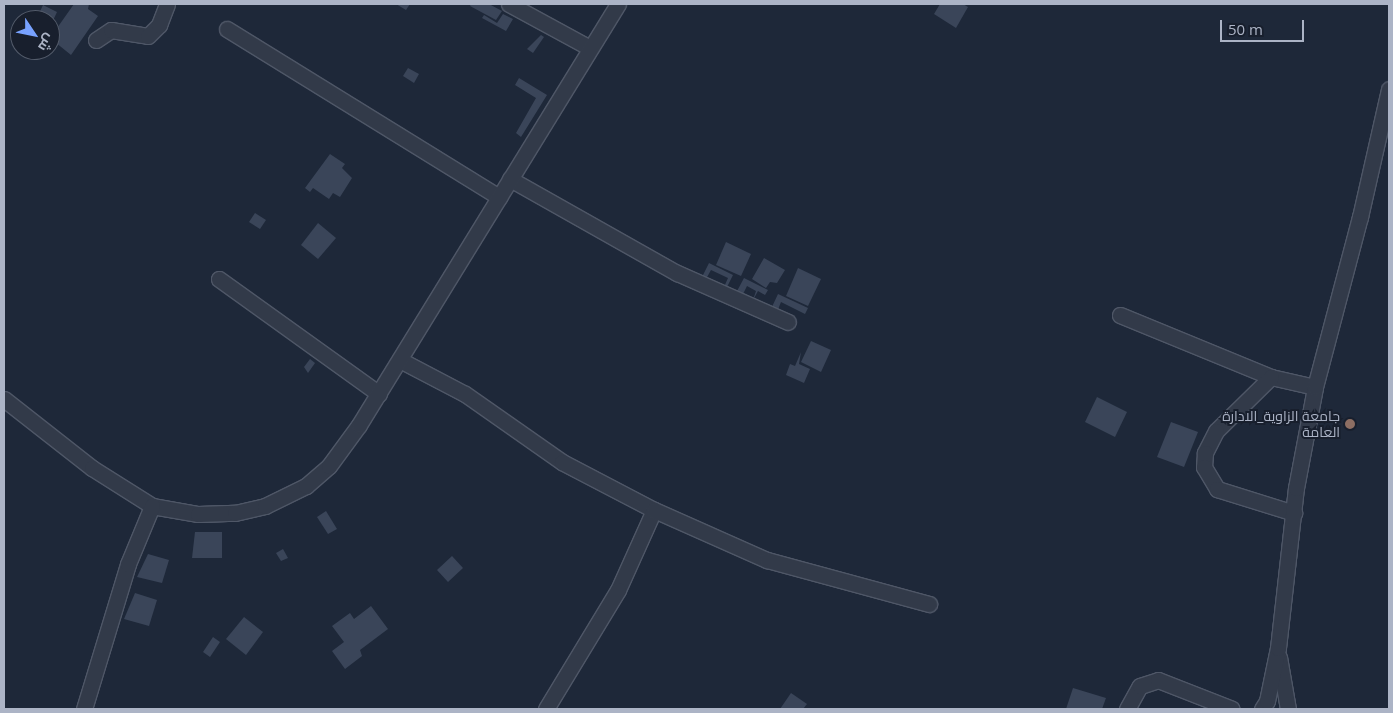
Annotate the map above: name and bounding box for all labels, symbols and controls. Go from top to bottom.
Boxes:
north arrow [10,10,60,60]
scale bar [1223,10,1307,42]
text: 50 m [1228,19,1263,39]
text: ش [34,30,60,56]
place label: جامعة الزاوية_الادارة العامة [1222,408,1340,441]
marker: جامعة الزاوية_الادارة العامة [1344,418,1356,430]

